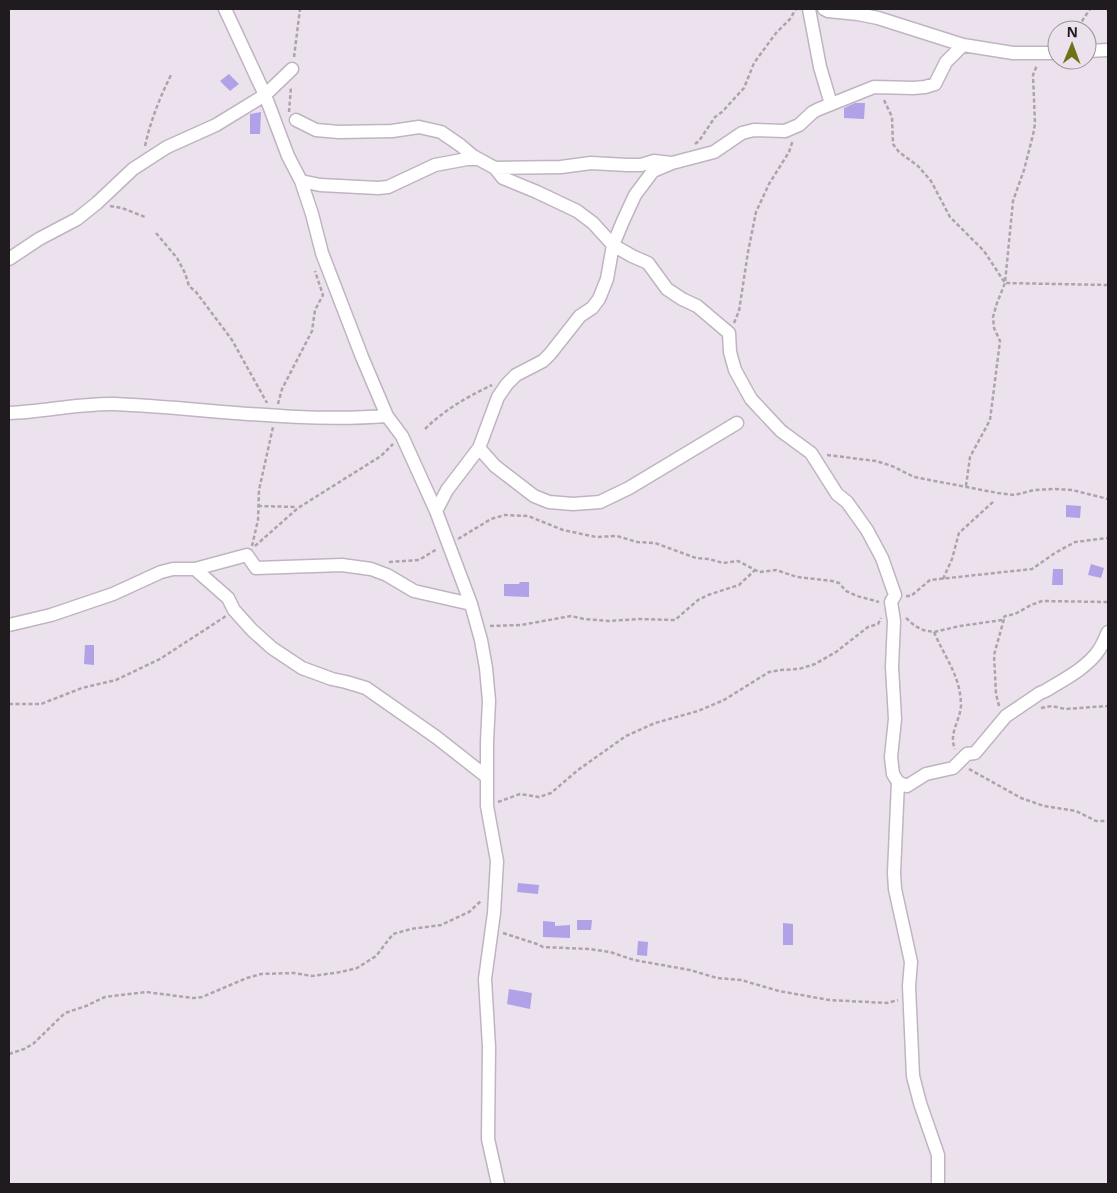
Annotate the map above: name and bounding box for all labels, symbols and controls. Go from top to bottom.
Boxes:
north arrow [1047,20,1097,70]
text: N [1066,22,1078,41]

